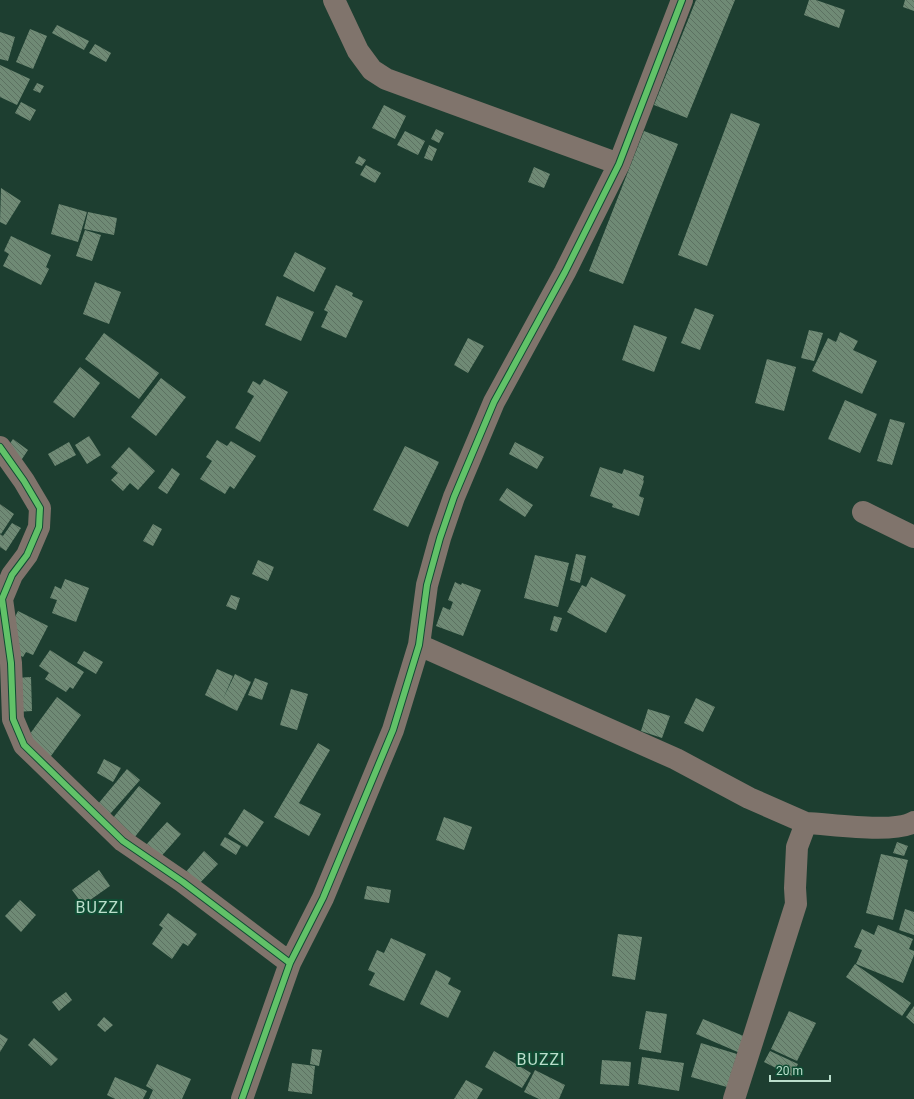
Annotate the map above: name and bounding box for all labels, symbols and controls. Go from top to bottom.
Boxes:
district label: BUZZI [76,898,124,917]
district label: BUZZI [517,1050,565,1069]
scale bar [770,1057,830,1083]
text: 20 m [776,1064,803,1078]

